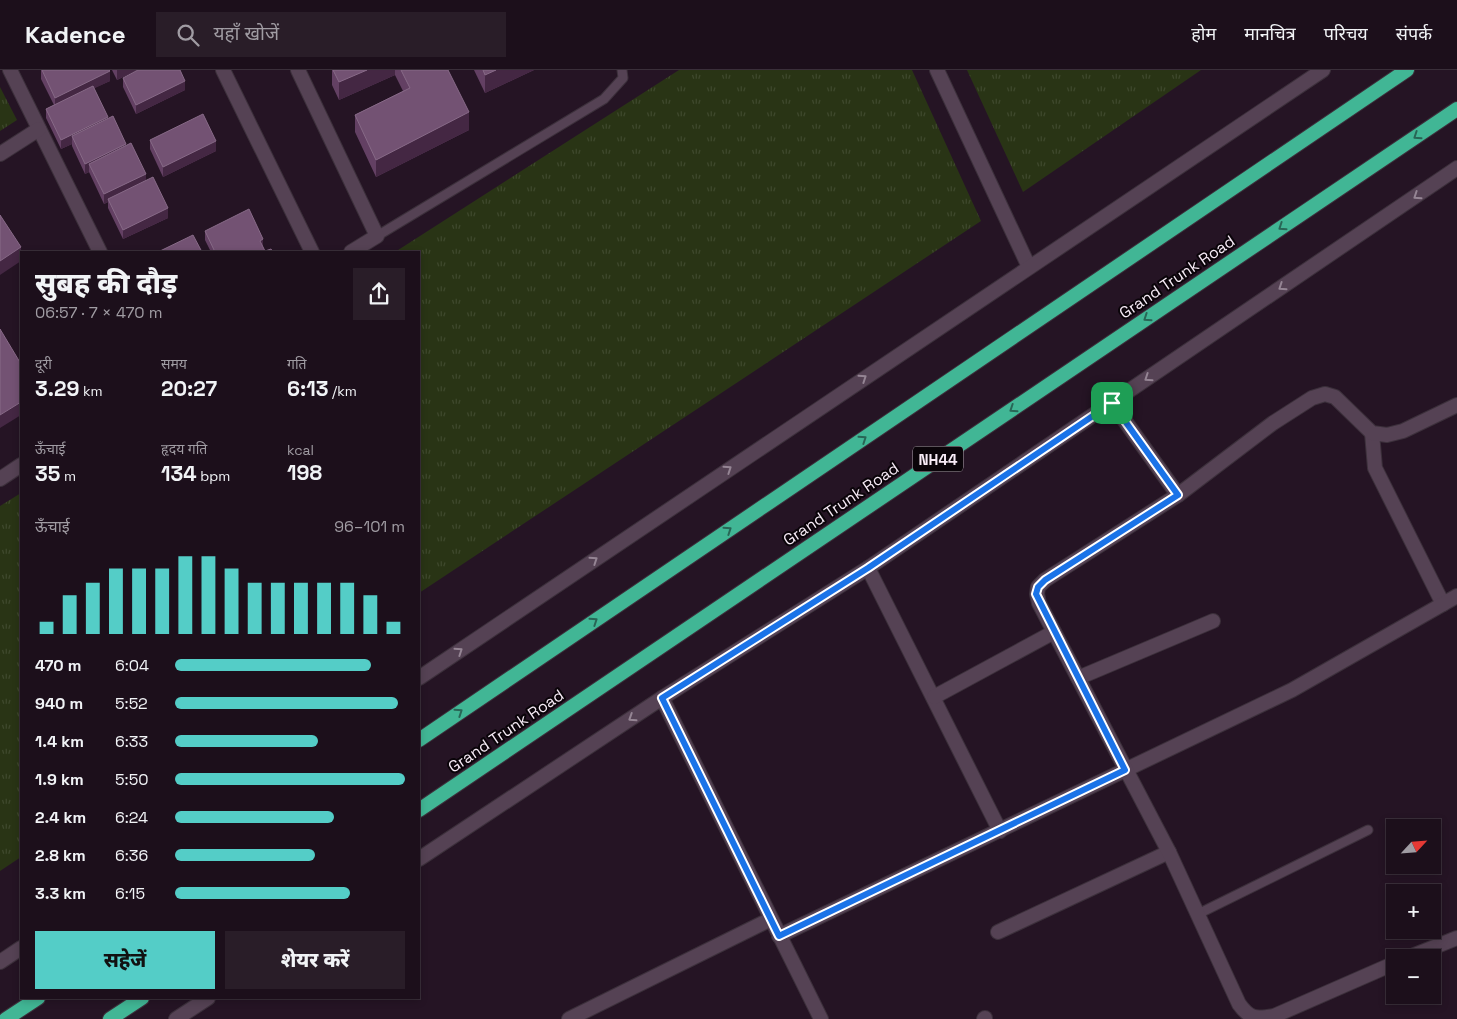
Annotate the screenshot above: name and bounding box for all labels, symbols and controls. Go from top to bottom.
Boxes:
search box [156,12,506,57]
text: Kadence [25,19,126,50]
icon: search [174,21,202,49]
text: यहाँ खोजें [214,21,279,46]
text: होम [1191,22,1216,45]
text: मानचित्र [1244,22,1296,45]
text: परिचय [1324,22,1368,45]
text: संपर्क [1396,22,1432,45]
one-way arrow [1413,130,1422,139]
one-way arrow [1413,189,1422,199]
one-way arrow [1278,221,1288,230]
street label: Grand Trunk Road [1115,231,1239,323]
text: सुबह की दौड़ [35,265,177,301]
button: share [353,268,405,320]
one-way arrow [1278,281,1288,290]
text: 06:57 · 7 × 470 m [35,302,162,323]
one-way arrow [1144,312,1153,321]
text: दूरी [35,355,52,373]
text: समय [161,355,187,373]
text: गति [287,355,307,373]
one-way arrow [1144,372,1154,381]
text: 3.29 [35,375,79,402]
text: 20:27 [161,375,217,402]
text: 6:13 [287,375,329,402]
one-way arrow [857,375,867,384]
text: km [79,382,103,400]
text: /km [329,382,357,400]
pin [1091,382,1133,424]
icon: arrive [1098,389,1126,417]
one-way arrow [1009,403,1018,412]
one-way arrow [857,436,866,445]
text: ऊँचाई [35,440,65,458]
text: हृदय गति [161,440,207,458]
text: kcal [287,441,314,459]
road number: NH44 [913,446,963,472]
street label: Grand Trunk Road [779,458,903,550]
text: 198 [287,459,322,486]
text: 35 [35,460,60,487]
text: 134 [161,460,197,487]
one-way arrow [722,466,732,475]
text: m [60,467,76,485]
text: bpm [197,467,230,485]
text: ऊँचाई [35,516,70,537]
text: 96–101 m [334,516,405,537]
one-way arrow [722,527,732,536]
one-way arrow [588,557,597,566]
one-way arrow [588,618,597,627]
one-way arrow [453,648,463,657]
text: 470 m [35,655,81,676]
text: 6:04 [115,655,149,676]
street label: Grand Trunk Road [444,685,568,777]
text: 940 m [35,693,83,714]
text: 5:52 [115,693,148,714]
one-way arrow [453,709,463,718]
one-way arrow [628,712,638,721]
text: 1.4 km [35,731,84,752]
text: 6:33 [115,731,148,752]
text: 1.9 km [35,769,84,790]
text: 5:50 [115,769,148,790]
text: 2.4 km [35,807,86,828]
text: 6:24 [115,807,148,828]
north arrow [1386,819,1441,874]
map controls [1386,819,1441,1004]
text: 2.8 km [35,845,86,866]
text: 6:36 [115,845,148,866]
text: 3.3 km [35,883,86,904]
text: 6:15 [115,883,145,904]
button: + [1386,884,1441,939]
button: सहेजें [35,931,215,989]
button: शेयर करें [225,931,405,989]
button: − [1386,949,1441,1004]

